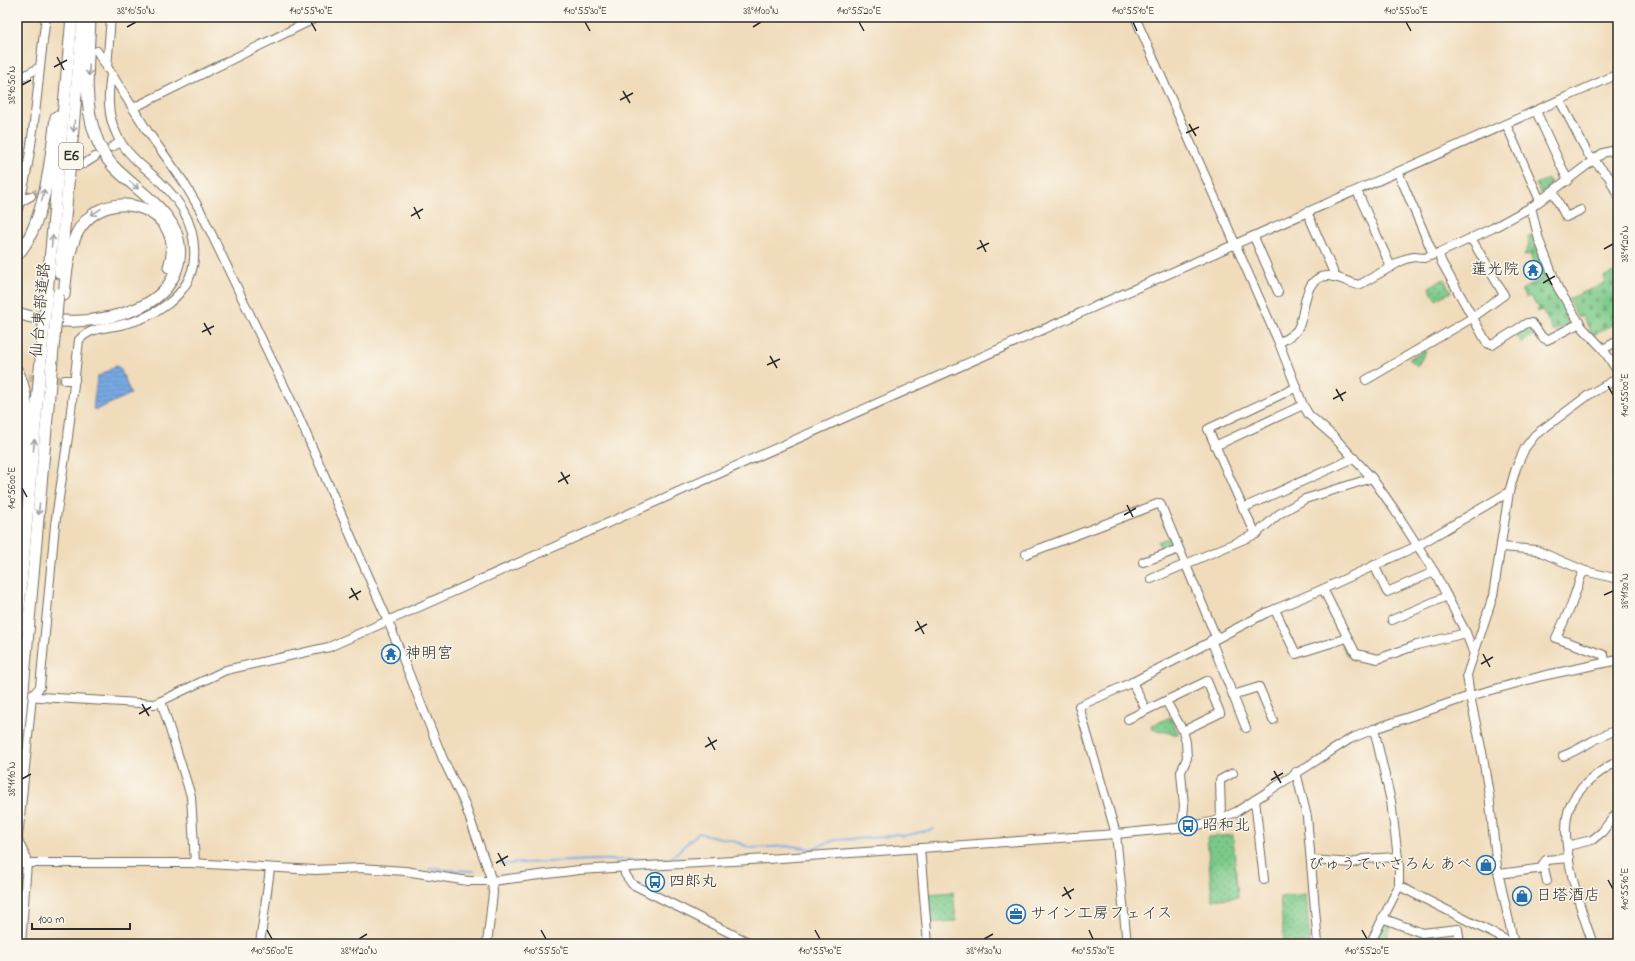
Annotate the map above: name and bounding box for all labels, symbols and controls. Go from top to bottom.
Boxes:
text: 38°10'50"N [117,4,155,19]
text: 140°55'40"E [289,4,333,19]
text: 140°55'30"E [563,4,607,19]
text: 38°11'00"N [743,4,779,19]
text: 140°55'20"E [837,4,881,19]
text: 140°55'10"E [1112,4,1154,19]
text: 140°55'00"E [1384,4,1428,19]
one-way arrow [85,63,92,76]
text: 38°10'50"N [5,66,20,104]
one-way arrow [70,119,77,132]
road number: E6 [59,143,83,169]
one-way arrow [129,180,139,190]
one-way arrow [39,188,47,201]
one-way arrow [91,208,102,216]
text: 38°11'20"N [1618,226,1633,262]
one-way arrow [48,235,55,248]
place label: 蓮光院 [1471,258,1519,282]
temple icon: 蓮光院 [1522,259,1544,281]
street label: 仙台東部道路 [25,261,57,359]
text: 140°55'00"E [1618,373,1633,417]
one-way arrow [30,439,37,452]
text: 140°56'00"E [5,467,20,509]
one-way arrow [36,502,43,515]
text: 38°11'30"N [1618,573,1633,609]
place label: 神明宮 [405,642,453,666]
temple icon: 神明宮 [380,643,402,665]
text: 38°11'10"N [5,761,20,796]
place label: 昭和北 [1202,814,1250,838]
bus stop icon: 昭和北 [1177,815,1199,837]
place label: びゅうてぃさろん あべ [1308,853,1472,877]
shop icon: びゅうてぃさろん あべ [1475,854,1497,876]
text: 140°55'10"E [1618,868,1633,910]
place label: 四郎丸 [669,870,717,894]
bus stop icon: 四郎丸 [644,871,666,893]
place label: 日塔酒店 [1536,884,1600,908]
shop icon: 日塔酒店 [1511,885,1533,907]
place label: サイン工房フェイス [1030,902,1172,926]
office icon: サイン工房フェイス [1005,903,1027,925]
scale bar [32,905,130,931]
text: 100 m [38,911,65,929]
text: 140°56'00"E [251,944,293,959]
text: 38°11'20"N [341,944,377,959]
text: 140°55'50"E [523,944,569,959]
text: 140°55'40"E [798,944,842,959]
text: 38°11'30"N [966,944,1002,959]
text: 140°55'30"E [1071,944,1115,959]
text: 140°55'20"E [1345,944,1389,959]

